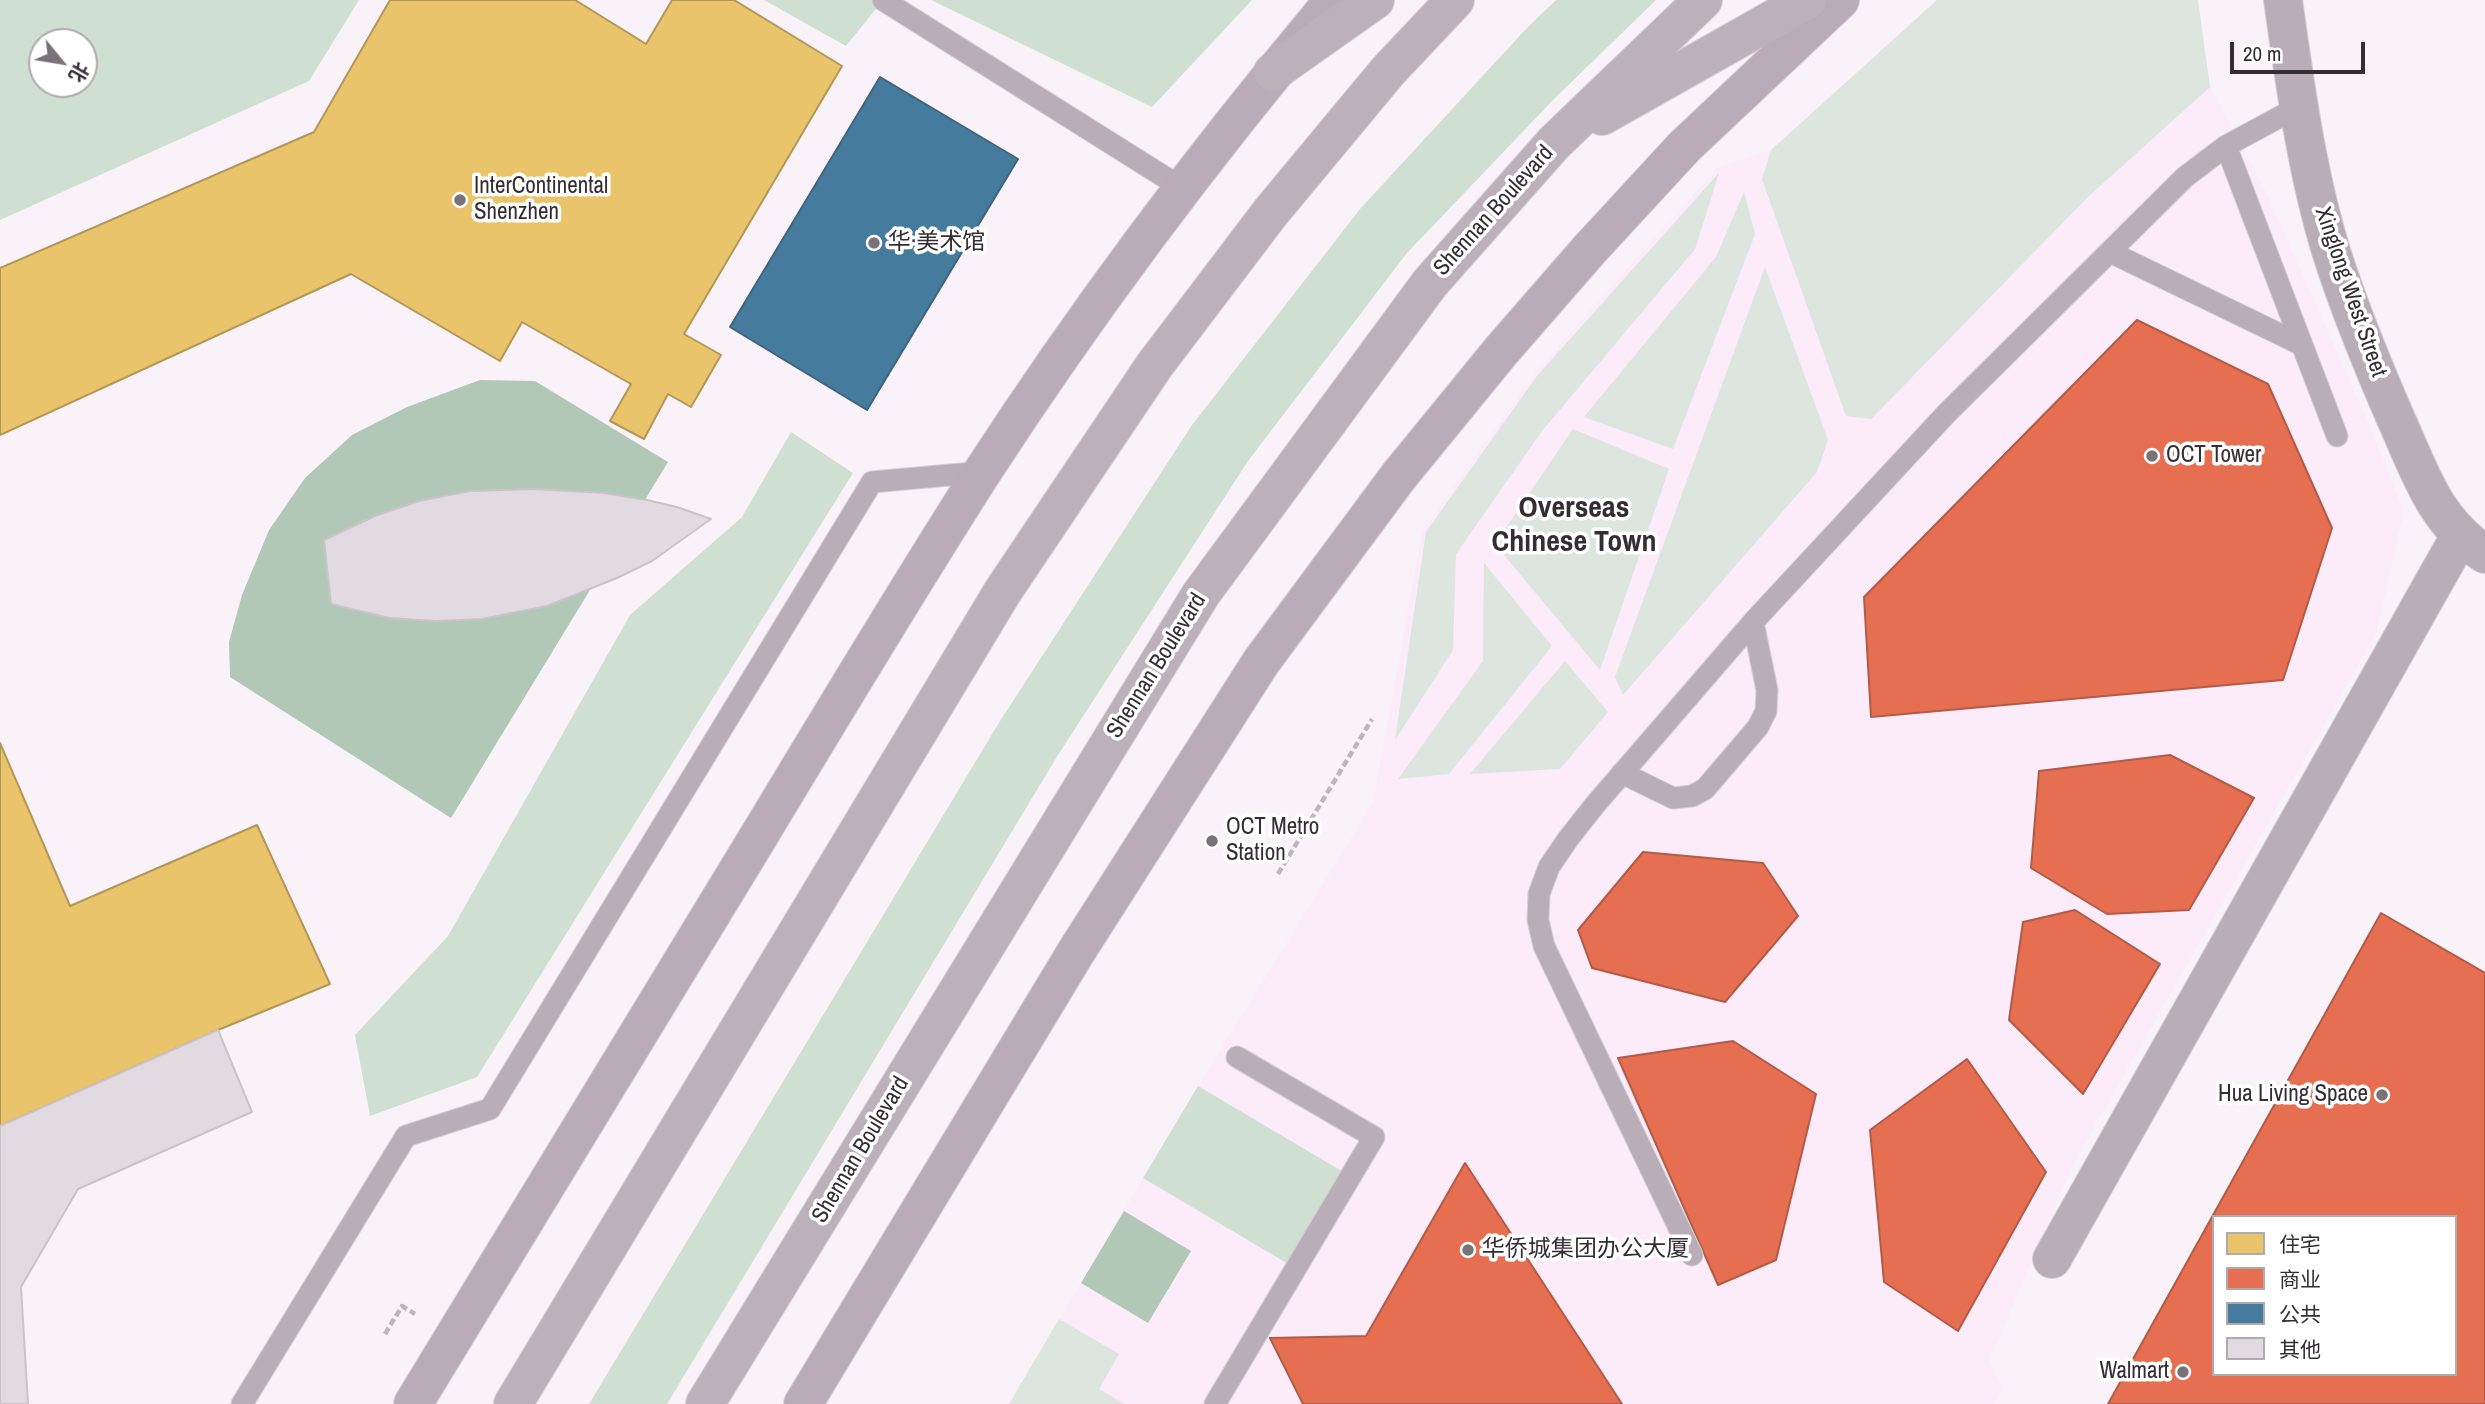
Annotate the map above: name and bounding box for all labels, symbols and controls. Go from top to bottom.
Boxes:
north arrow [28,28,98,98]
scale bar [2233,28,2368,72]
text: 20 m [2243,39,2281,68]
text: 北 [63,58,95,87]
street label: Shennan Boulevard [1428,140,1560,282]
place label: InterContinental Shenzhen [474,173,608,227]
marker: InterContinental Shenzhen [452,192,468,208]
street label: Xinglong West Street [2308,203,2392,381]
place label: 华·美术馆 [888,229,985,257]
marker: 华·美术馆 [866,235,882,251]
place label: OCT Tower [2166,442,2261,470]
marker: OCT Tower [2144,448,2160,464]
district label: Overseas Chinese Town [1492,491,1656,562]
street label: Shennan Boulevard [1101,588,1213,744]
place label: OCT Metro Station [1226,814,1319,868]
marker: OCT Metro Station [1204,833,1220,849]
street label: Shennan Boulevard [807,1072,915,1228]
place label: Hua Living Space [2218,1081,2368,1109]
marker: Hua Living Space [2374,1087,2390,1103]
legend [2212,1215,2457,1376]
text: 住宅 [2279,1230,2321,1259]
place label: 华侨城集团办公大厦 [1482,1236,1689,1264]
marker: 华侨城集团办公大厦 [1460,1242,1476,1258]
text: 商业 [2279,1265,2321,1294]
text: 公共 [2279,1300,2321,1329]
text: 其他 [2279,1335,2321,1364]
place label: Walmart [2099,1358,2169,1386]
marker: Walmart [2175,1364,2191,1380]

